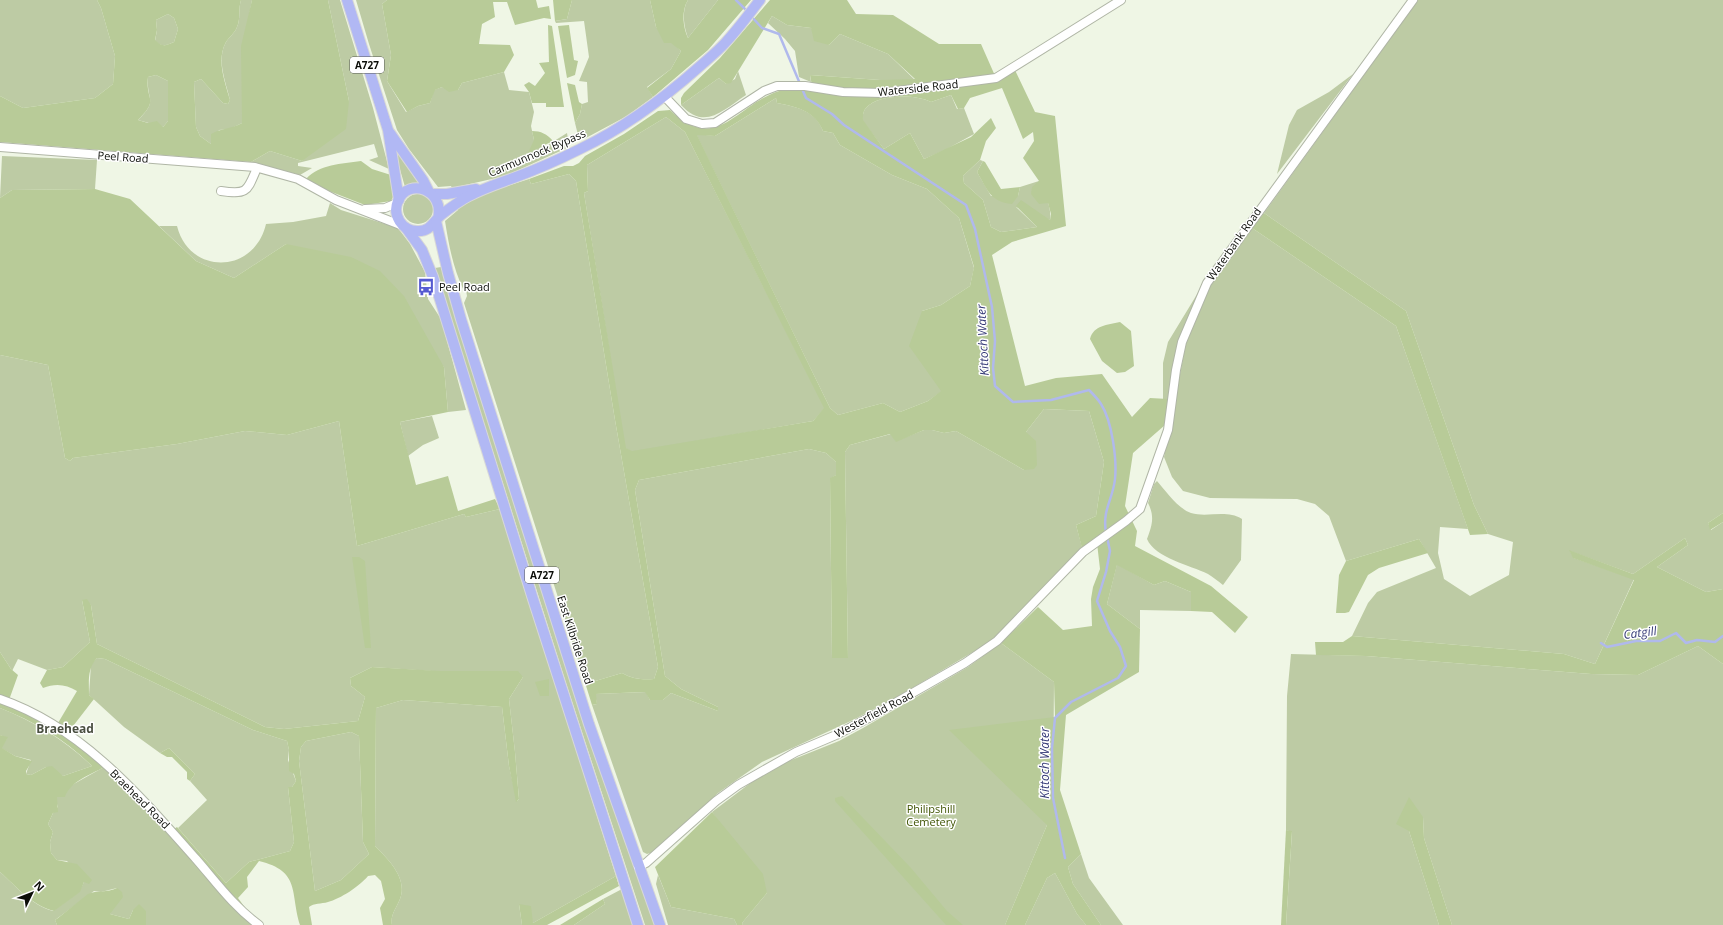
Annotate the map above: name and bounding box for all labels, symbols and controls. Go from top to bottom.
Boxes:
road number: A727 [350,57,384,73]
street label: Waterside Road [877,76,959,99]
street label: Carmunnock Bypass [486,125,588,180]
street label: Peel Road [97,147,149,166]
street label: Waterbank Road [1203,204,1264,283]
bus stop icon: Peel Road [416,277,436,297]
place label: Peel Road [439,279,490,294]
water label: Kittoch Water [972,303,993,376]
road number: A727 [525,567,559,583]
street label: East Kilbride Road [554,594,597,686]
water label: Catgill [1622,622,1658,643]
street label: Westerfield Road [832,686,916,741]
district label: Braehead [36,720,94,737]
water label: Kittoch Water [1036,726,1053,799]
street label: Braehead Road [107,765,174,832]
park label: Philipshill Cemetery [906,801,956,829]
north arrow [12,873,52,913]
text: N [31,877,48,894]

